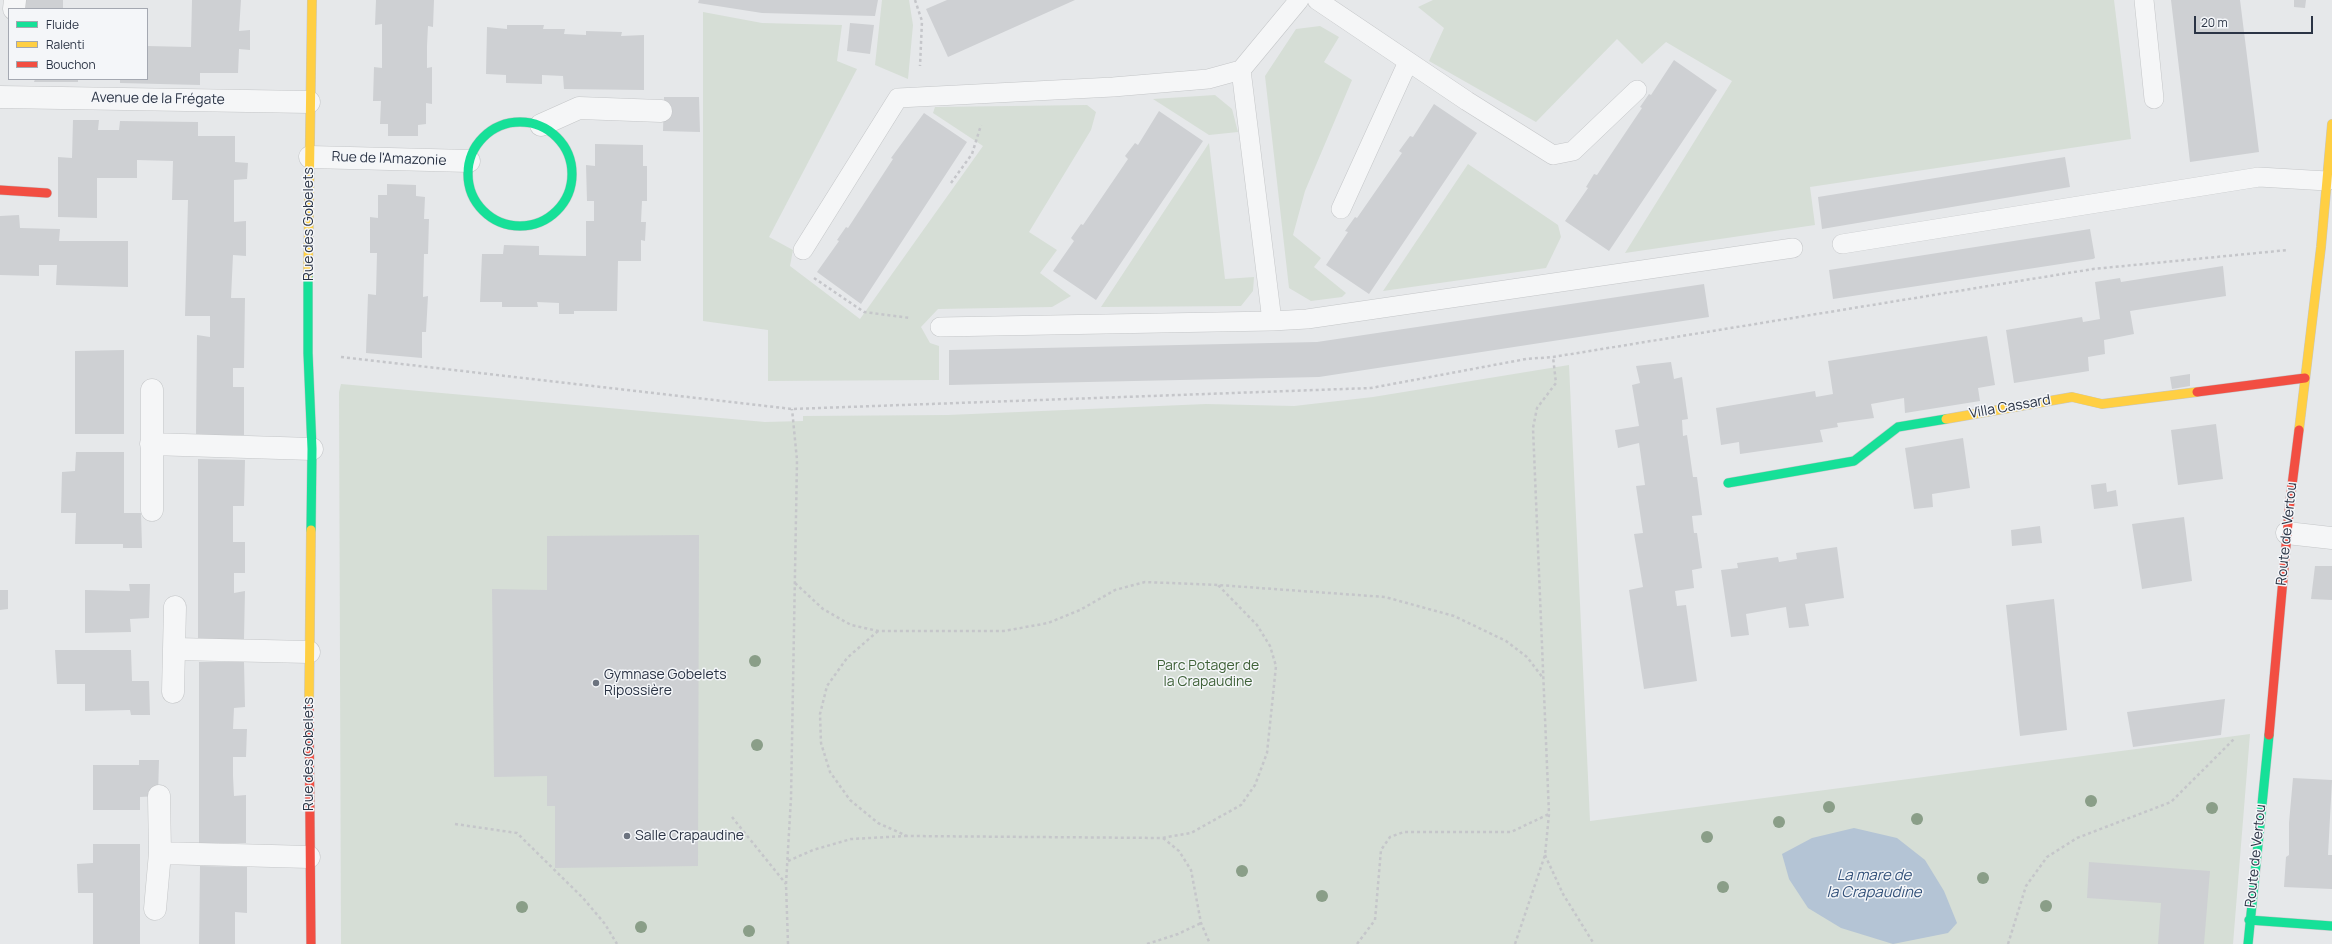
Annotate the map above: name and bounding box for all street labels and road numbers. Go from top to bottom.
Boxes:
street label: Avenue de la Frégate [91,89,225,109]
street label: Rue de l'Amazonie [331,149,447,169]
street label: Rue des Gobelets [301,167,317,281]
street label: Villa Cassard [1968,392,2052,422]
street label: Route de Vertou [2273,482,2301,586]
street label: Rue des Gobelets [301,697,317,811]
street label: Route de Vertou [2242,804,2270,908]

